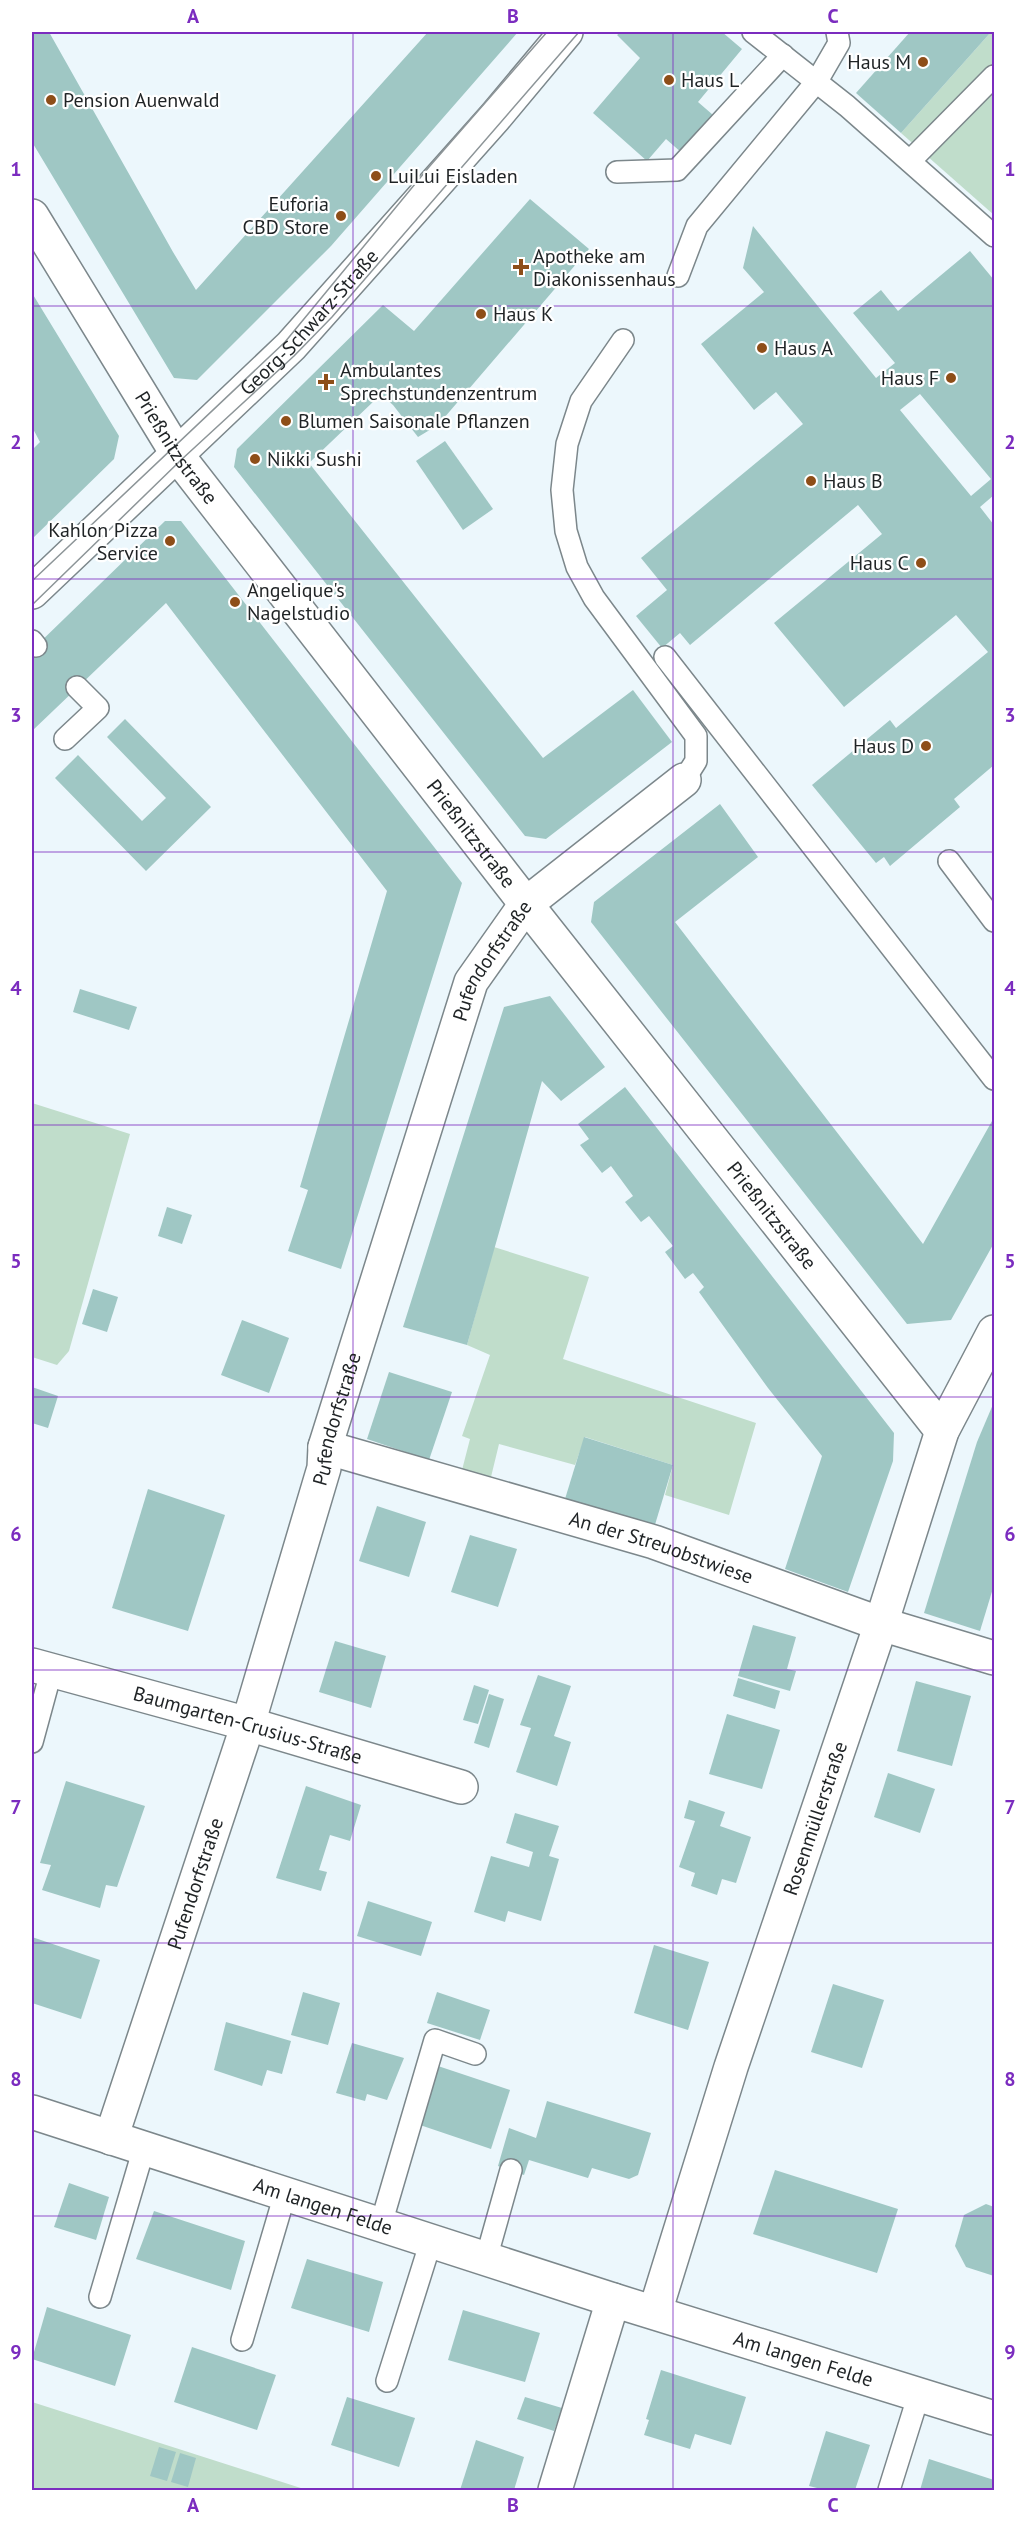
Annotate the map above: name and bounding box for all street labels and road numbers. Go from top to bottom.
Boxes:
street label: Georg-Schwarz-Straße [234,244,384,401]
street label: Prießnitzstraße [129,386,223,509]
street label: Prießnitzstraße [421,774,522,893]
street label: Pufendorfstraße [447,895,538,1024]
street label: Prießnitzstraße [721,1156,823,1275]
street label: Pufendorfstraße [306,1349,367,1489]
street label: An der Streuobstwiese [566,1505,757,1590]
street label: Baumgarten-Crusius-Straße [131,1680,365,1770]
street label: Rosenmüllerstraße [777,1738,853,1899]
street label: Pufendorfstraße [161,1814,229,1953]
street label: Am langen Felde [250,2172,396,2241]
street label: Am langen Felde [731,2325,876,2393]

